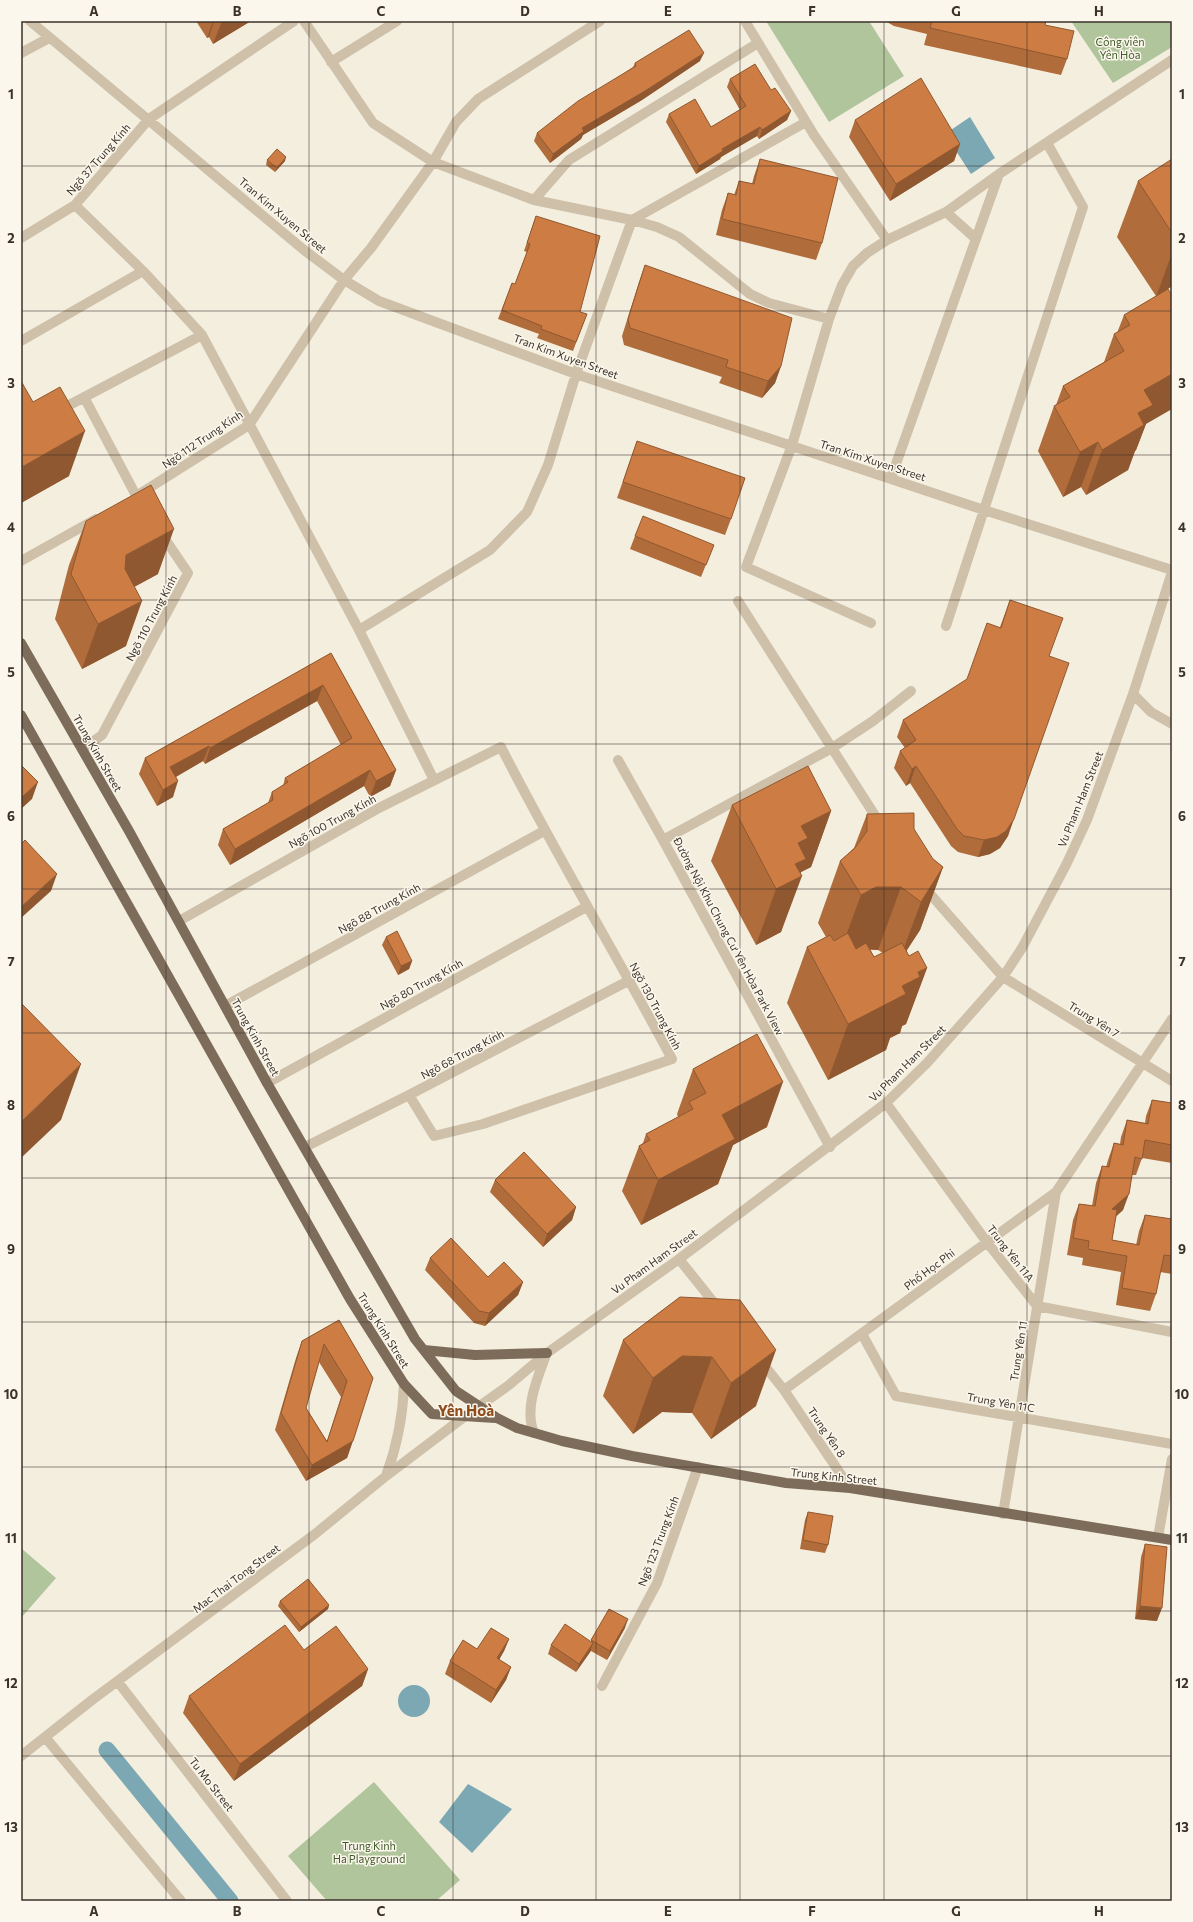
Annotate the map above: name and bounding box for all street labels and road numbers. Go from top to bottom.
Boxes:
street label: Ngõ 37 Trung Kính [63,120,133,198]
street label: Tran Kim Xuyen Street [236,174,330,256]
street label: Tran Kim Xuyen Street [512,331,621,381]
street label: Ngõ 112 Trung Kính [159,407,245,471]
street label: Tran Kim Xuyen Street [818,437,928,483]
street label: Ngõ 110 Trung Kính [123,573,179,663]
street label: Trung Kinh Street [71,712,126,794]
street label: Vu Pham Ham Street [1055,749,1105,849]
street label: Ngõ 100 Trung Kính [286,792,378,850]
street label: Đường Nội Khu Chung Cư Yên Hòa Park View [671,834,787,1037]
street label: Ngõ 88 Trung Kính [336,880,422,936]
street label: Ngõ 80 Trung Kính [377,956,465,1012]
street label: Ngõ 130 Trung Kính [628,960,684,1052]
street label: Trung Kinh Street [229,996,283,1079]
street label: Trung Yên 7 [1066,998,1122,1040]
street label: Vu Pham Ham Street [866,1022,948,1104]
street label: Ngõ 68 Trung Kính [418,1027,506,1081]
street label: Trung Yên 11A [985,1222,1037,1284]
street label: Vu Pham Ham Street [609,1225,700,1296]
street label: Phố Học Phi [901,1246,957,1292]
street label: Trung Kinh Street [355,1290,413,1371]
street label: Trung Yên 11 [1007,1320,1029,1382]
street label: Trung Yên 11C [966,1390,1036,1414]
street label: Trung Yên 8 [805,1404,849,1460]
street label: Trung Kinh Street [790,1465,878,1487]
street label: Ngõ 123 Trung Kính [635,1494,681,1588]
street label: Mac Thai Tong Street [190,1541,283,1615]
street label: Tu Mo Street [187,1755,237,1814]

